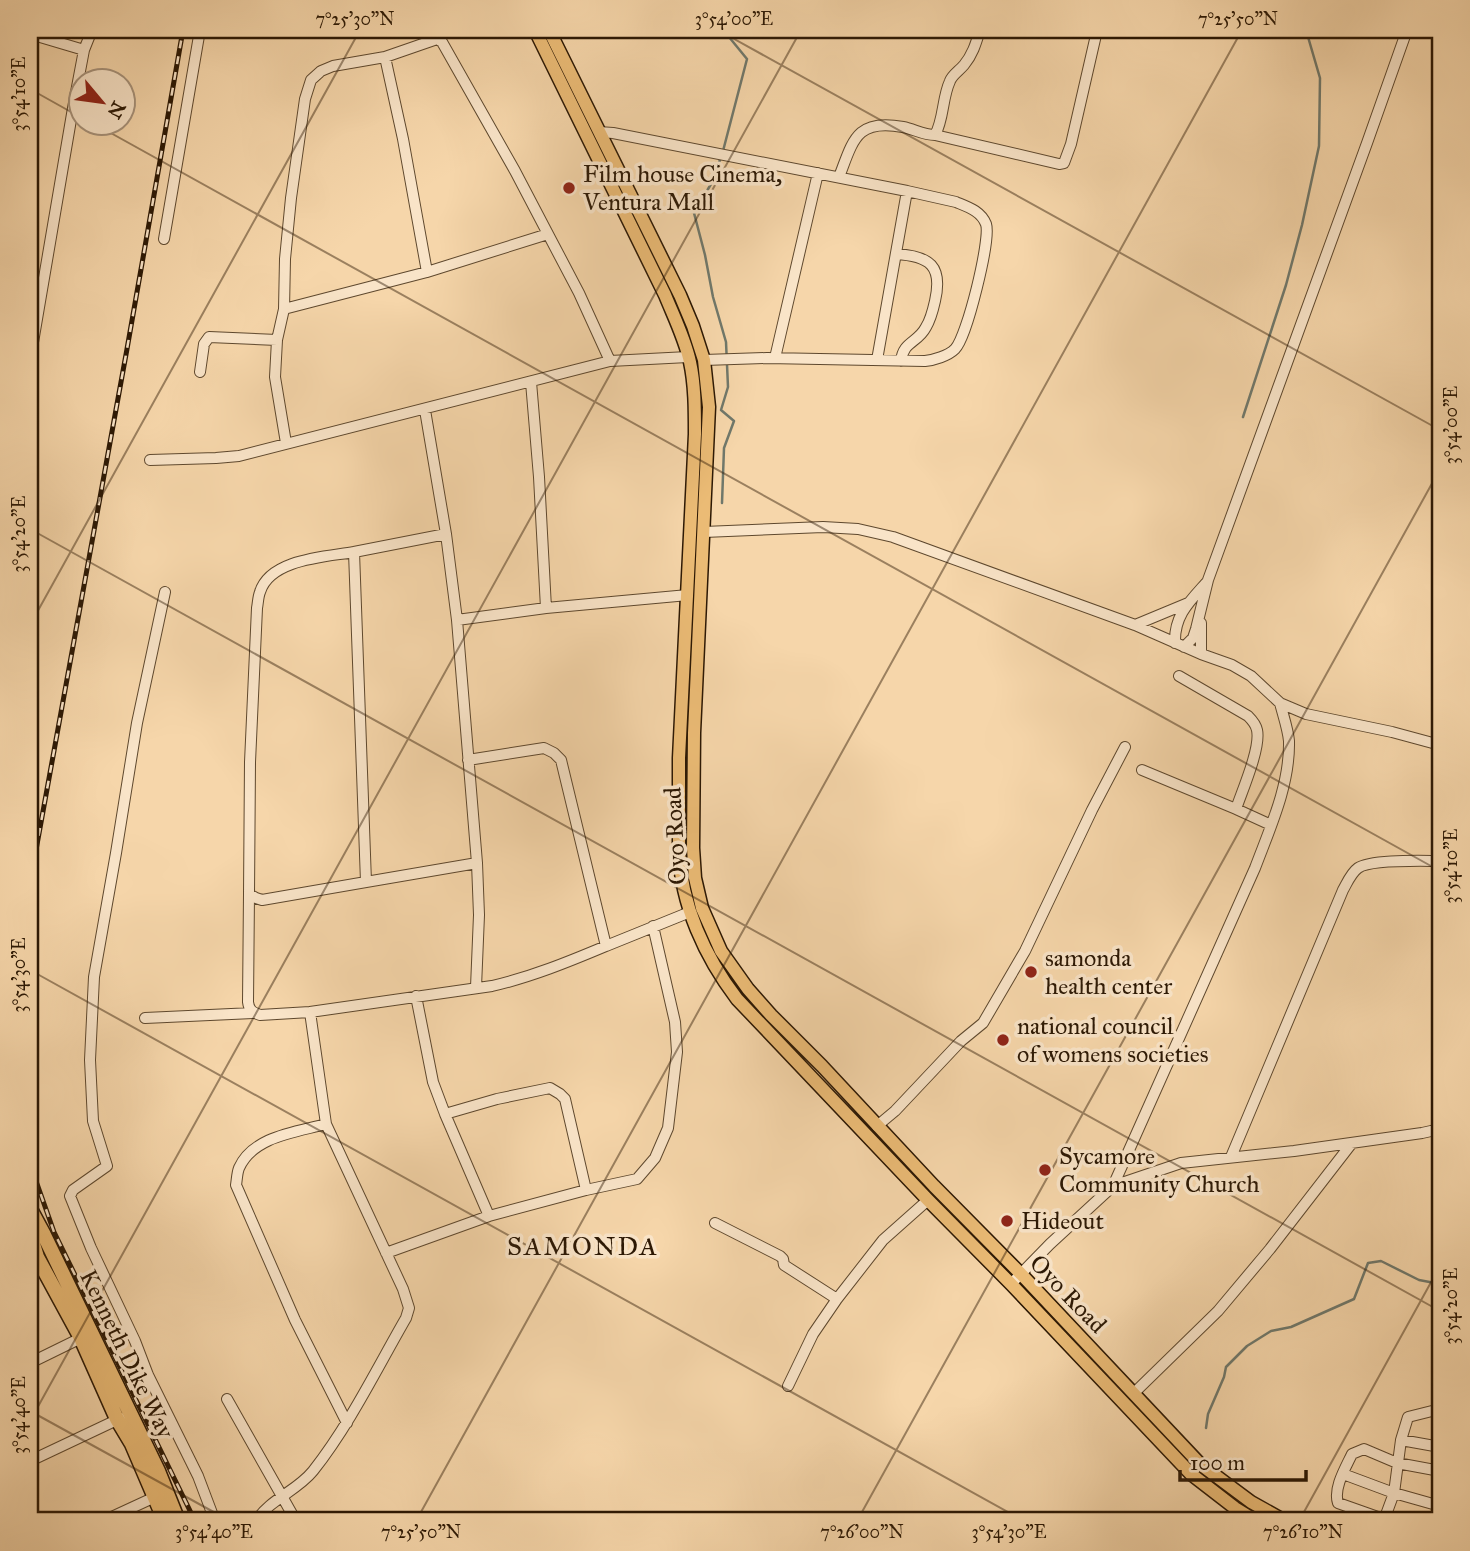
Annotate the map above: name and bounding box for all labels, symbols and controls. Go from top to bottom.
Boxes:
text: 7°25'30"N [315,8,395,30]
text: 3°54'00"E [695,8,773,30]
text: 7°25'50"N [1198,8,1278,30]
text: 3°54'10"E [8,56,30,131]
north arrow [66,66,136,136]
text: N [102,97,130,123]
place label: Film house Cinema, Ventura Mall [582,159,782,217]
marker: Film house Cinema, Ventura Mall [561,180,577,196]
text: 3°54'00"E [1440,386,1462,464]
text: 3°54'20"E [8,496,30,572]
street label: Oyo Road [657,786,693,886]
text: 3°54'10"E [1440,828,1462,903]
text: 3°54'30"E [8,937,30,1013]
place label: samonda health center [1045,943,1172,1001]
marker: samonda health center [1023,964,1039,980]
place label: national council of womens societies [1017,1011,1209,1069]
marker: national council of womens societies [995,1032,1011,1048]
place label: Sycamore Community Church [1059,1141,1260,1199]
marker: Sycamore Community Church [1037,1162,1053,1178]
place label: Hideout [1021,1206,1104,1236]
marker: Hideout [999,1213,1015,1229]
district label: SAMONDA [507,1230,659,1262]
street label: Oyo Road [1023,1248,1113,1340]
street label: Kenneth Dike Way [73,1265,181,1444]
text: 3°54'20"E [1440,1268,1462,1344]
text: 3°54'40"E [8,1376,30,1454]
scale bar [1180,1439,1306,1483]
text: 100 m [1190,1450,1245,1476]
text: 3°54'40"E [175,1521,253,1543]
text: 7°25'50"N [381,1521,461,1543]
text: 7°26'00"N [820,1521,904,1543]
text: 3°54'30"E [971,1521,1047,1543]
text: 7°26'10"N [1263,1521,1343,1543]

